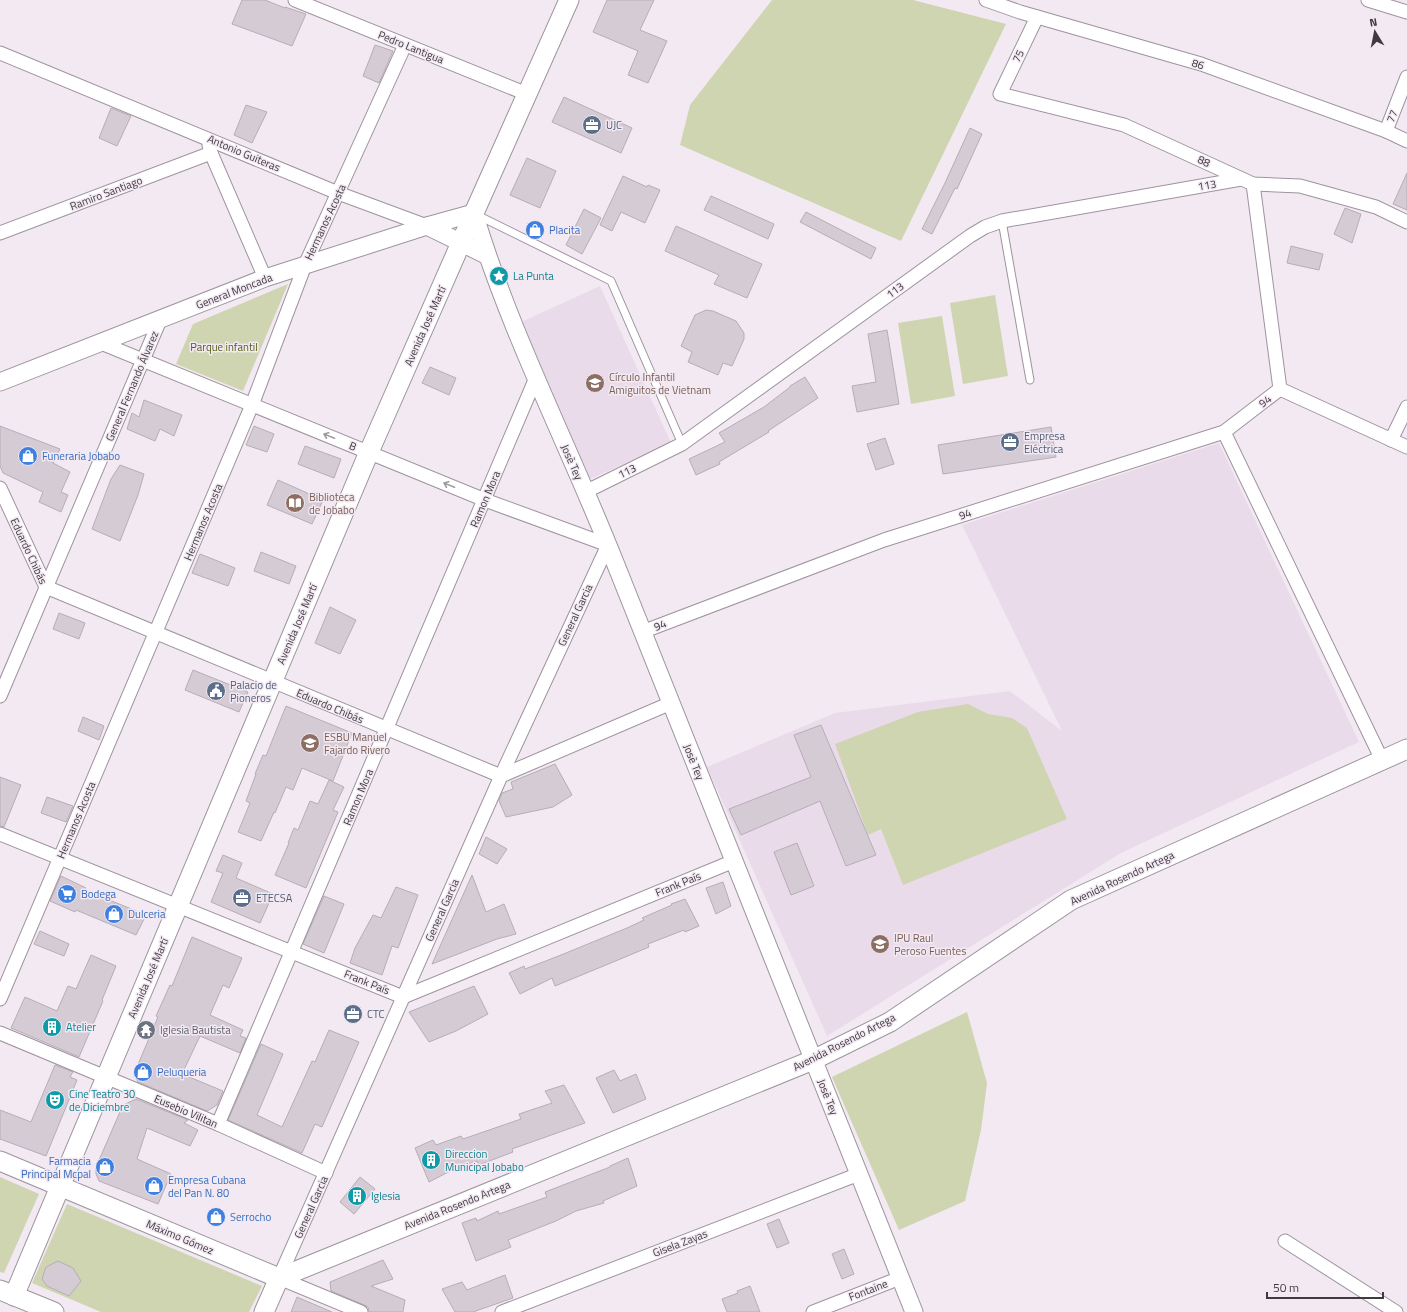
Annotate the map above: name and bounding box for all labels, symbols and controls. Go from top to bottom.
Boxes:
north arrow [1355,12,1395,52]
text: N [1368,14,1378,31]
street label: Pedro Lantigua [376,27,447,68]
street label: 75 [1008,47,1028,65]
street label: 86 [1190,54,1206,74]
street label: 77 [1382,107,1402,125]
office icon: UJC [581,114,603,136]
place label: UJC [606,117,622,133]
street label: Antonio Guiteras [205,130,283,176]
street label: 88 [1195,151,1213,171]
street label: Ramiro Santiago [67,172,145,214]
street label: 113 [1197,176,1217,194]
street label: Hermanos Acosta [300,181,350,263]
shop icon: Placita [524,219,546,241]
place label: Placita [549,222,581,238]
place icon: La Punta [488,265,510,287]
place label: La Punta [513,268,554,284]
street label: General Moncada [194,269,275,313]
street label: 113 [883,278,907,302]
street label: Avenida José Martí [400,282,450,369]
street label: General Fernando Álvarez [101,328,163,444]
park label: Parque infantil [190,339,258,355]
place label: Círculo Infantil Amiguitos de Vietnam [609,369,711,398]
school or university icon: Círculo Infantil Amiguitos de Vietnam [584,372,606,394]
street label: 94 [1255,391,1275,411]
place label: Empresa Eléctrica [1024,428,1065,457]
office icon: Empresa Eléctrica [999,431,1021,453]
one-way arrow [323,432,335,439]
street label: B [347,437,359,455]
street label: Josè Tey [557,442,587,483]
shop icon: Funeraria Jobabo [17,445,39,467]
place label: Funeraria Jobabo [42,448,120,464]
street label: 113 [615,460,639,482]
street label: Ramon Mora [466,468,504,530]
one-way arrow [443,480,455,488]
street label: Hermanos Acosta [180,481,227,563]
place label: Biblioteca de Jobabo [309,489,355,518]
library icon: Biblioteca de Jobabo [284,492,306,514]
street label: 94 [957,504,973,524]
street label: Eduardo Chibás [7,515,51,587]
street label: Avenida José Martí [273,580,322,667]
street label: General Garcia [554,581,597,649]
street label: 94 [651,615,669,635]
place label: Palacio de Pioneros [230,677,277,706]
public building icon: Palacio de Pioneros [205,680,227,702]
street label: Eduardo Chibás [294,685,366,727]
place label: ESBU Manuel Fajardo Rivero [324,729,390,758]
school or university icon: ESBU Manuel Fajardo Rivero [299,732,321,754]
street label: Josè Tey [680,742,709,783]
street label: Ramon Mora [339,766,377,828]
street label: Hermanos Acosta [53,779,100,861]
street label: Avenida Rosendo Artega [1067,847,1177,909]
street label: Frank País [653,868,703,900]
street label: General Garcia [421,876,463,944]
supermarket icon: Bodega [56,883,78,905]
place label: Bodega [81,886,117,902]
office icon: ETECSA [231,887,253,909]
place label: ETECSA [256,890,293,906]
shop icon: Dulceria [103,903,125,925]
place label: Dulceria [128,906,166,922]
place label: IPU Raul Peroso Fuentes [894,930,966,959]
school or university icon: IPU Raul Peroso Fuentes [869,933,891,955]
street label: Avenida José Martí [124,934,173,1021]
street label: Frank País [342,966,392,998]
office icon: CTC [342,1003,364,1025]
place label: CTC [367,1006,385,1022]
street label: Avenida Rosendo Artega [790,1009,899,1075]
building icon: Atelier [41,1016,63,1038]
place label: Atelier [66,1019,96,1035]
temple icon: Iglesia Bautista [135,1019,157,1041]
place label: Iglesia Bautista [160,1022,231,1038]
shop icon: Peluqueria [132,1061,154,1083]
place label: Peluqueria [157,1064,207,1080]
street label: Josè Tey [814,1077,843,1118]
place label: Cine Teatro 30 de Diciembre [69,1086,135,1115]
theatre icon: Cine Teatro 30 de Diciembre [44,1089,66,1111]
street label: Eusebio Vilitan [152,1090,220,1132]
place label: Direccion Municipal Jobabo [445,1146,524,1175]
building icon: Direccion Municipal Jobabo [420,1149,442,1171]
place label: Farmacia Principal Mcpal [21,1153,91,1182]
shop icon: Farmacia Principal Mcpal [94,1156,116,1178]
place label: Empresa Cubana del Pan N. 80 [168,1172,246,1201]
street label: General Garcia [290,1173,332,1241]
shop icon: Empresa Cubana del Pan N. 80 [143,1175,165,1197]
street label: Avenida Rosendo Artega [402,1176,513,1234]
building icon: Iglesia [346,1185,368,1207]
place label: Iglesia [371,1188,401,1204]
shop icon: Serrocho [205,1206,227,1228]
place label: Serrocho [230,1209,272,1225]
street label: Máximo Gómez [144,1216,216,1258]
street label: Gisela Zayas [650,1225,710,1261]
scale bar [1267,1274,1383,1300]
street label: Fontaine [846,1275,890,1305]
text: 50 m [1273,1278,1299,1297]

